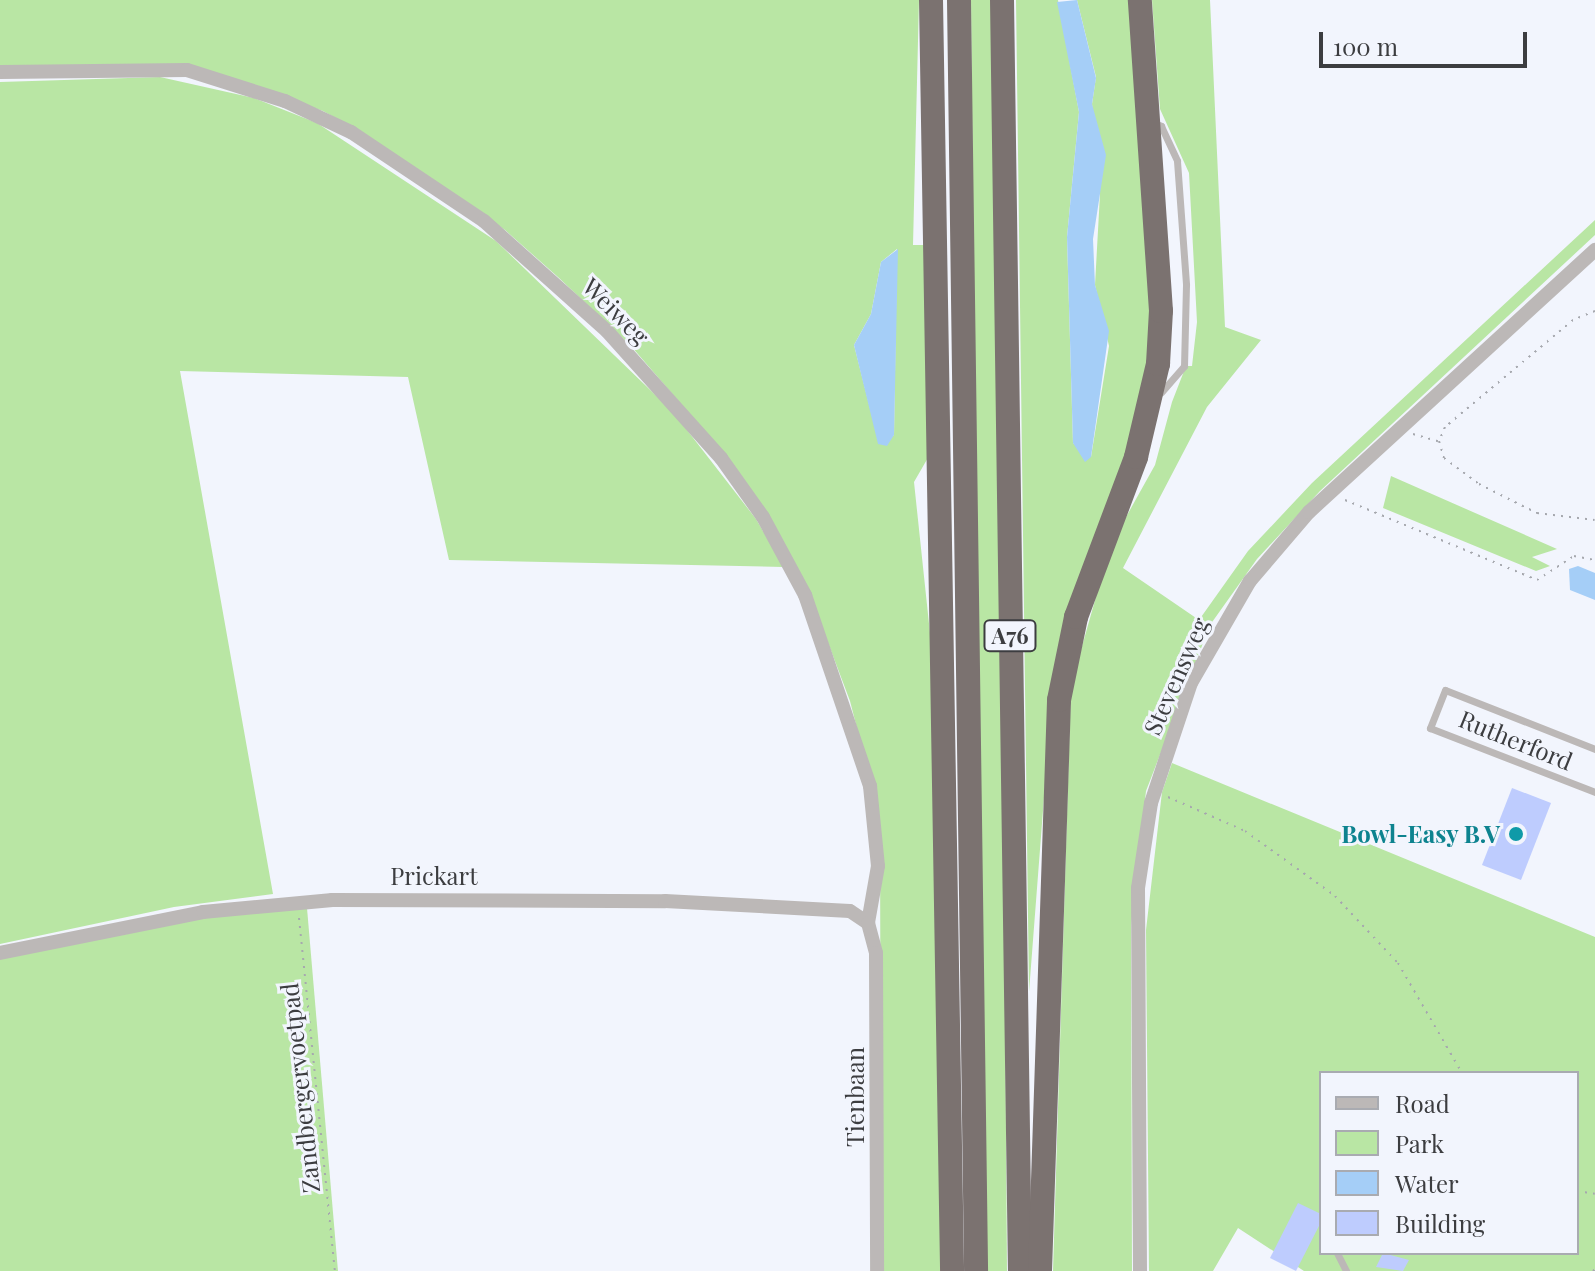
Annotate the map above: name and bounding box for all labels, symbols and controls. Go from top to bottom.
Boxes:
scale bar [1323,16,1531,66]
text: 100 m [1333,30,1398,62]
street label: Weiweg [577,272,655,350]
street label: Stevensweg [1137,613,1215,739]
road number: A76 [982,618,1038,654]
street label: Rutherford [1455,704,1577,776]
place label: Bowl-Easy B.V [1340,820,1500,848]
marker: Bowl-Easy B.V [1507,825,1525,843]
street label: Prickart [390,862,478,890]
street label: Zandbergervoetpad [275,981,325,1195]
street label: Tienbaan [841,1047,869,1147]
legend [1319,1071,1579,1255]
text: Road [1395,1087,1450,1119]
text: Park [1395,1127,1444,1159]
text: Water [1395,1167,1459,1199]
text: Building [1395,1207,1485,1239]

